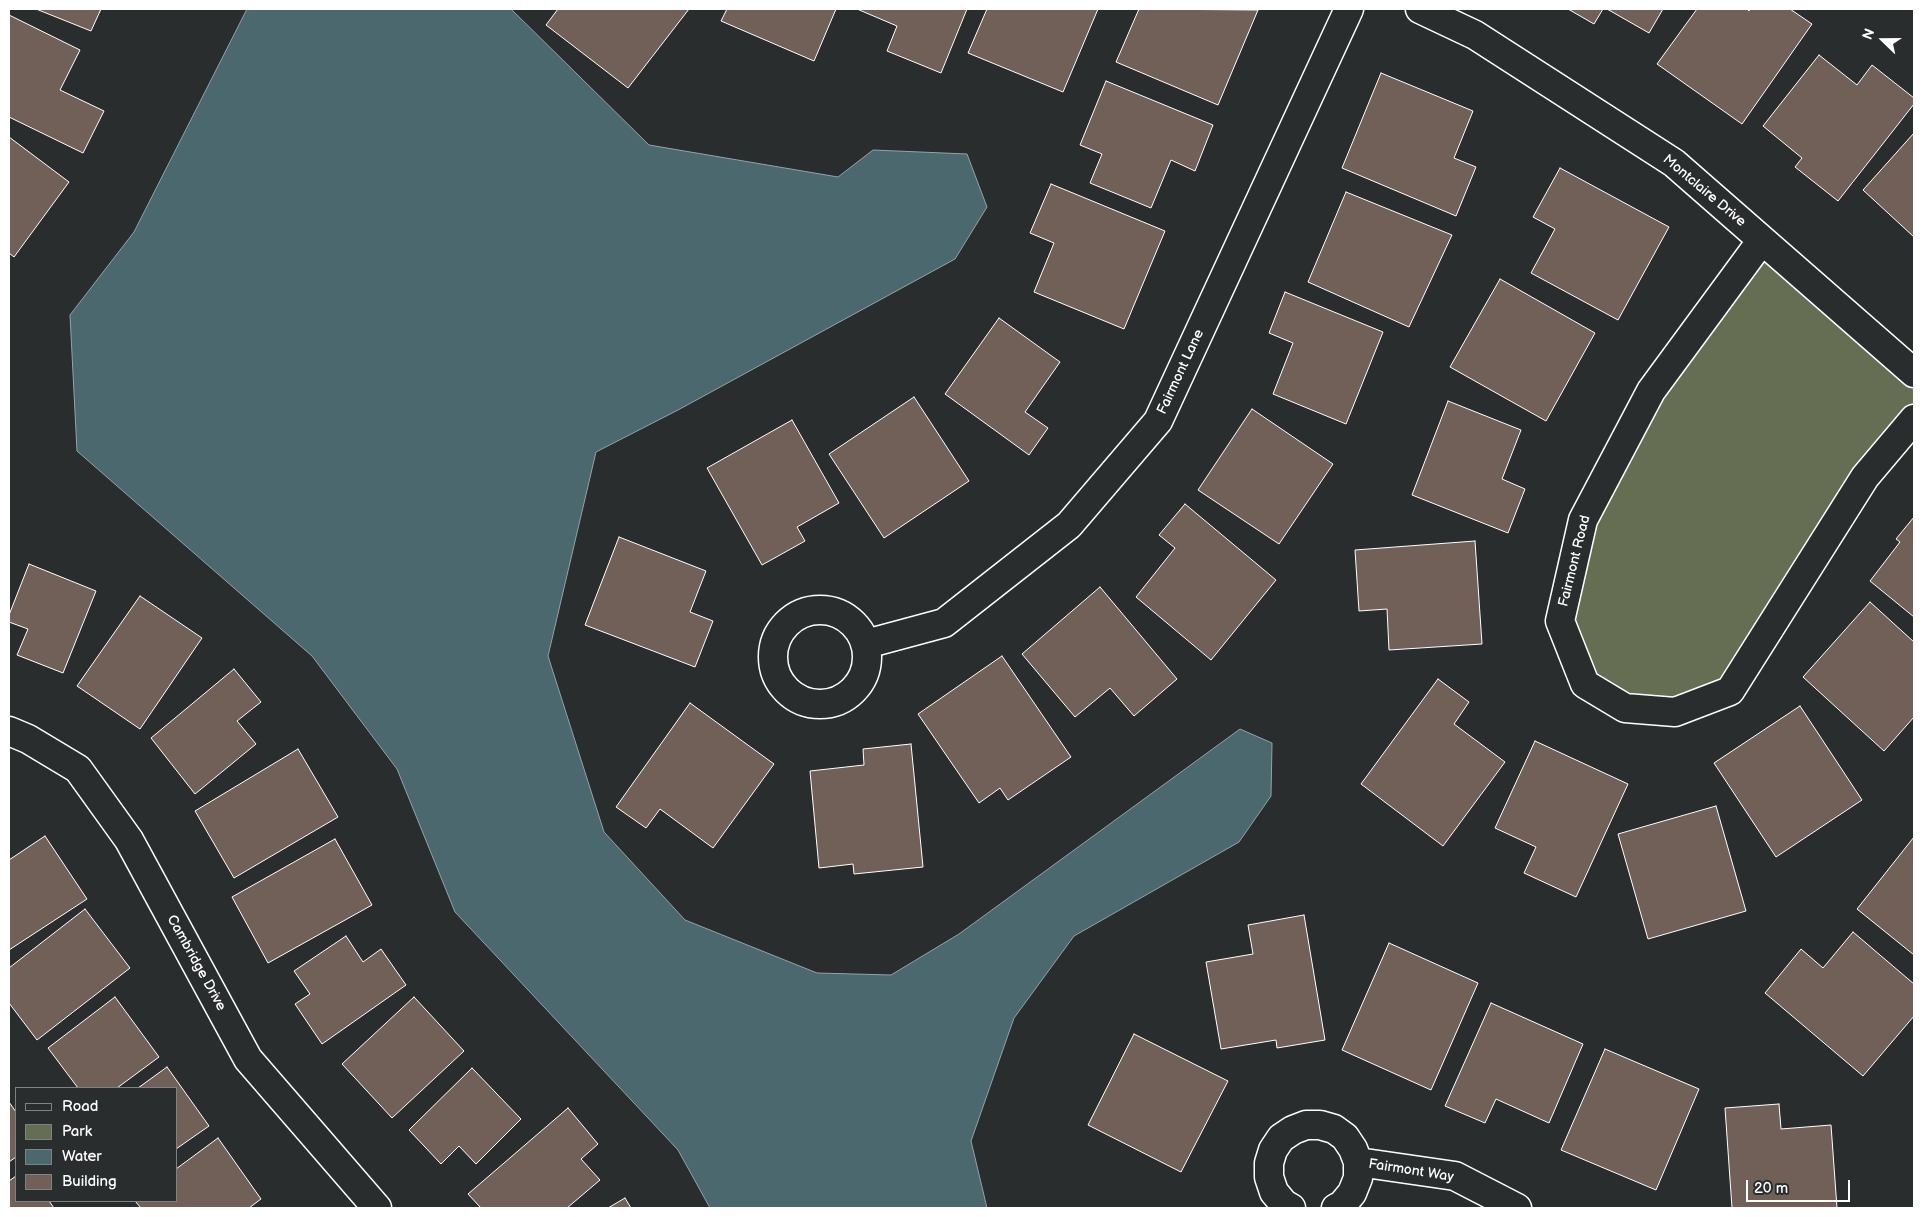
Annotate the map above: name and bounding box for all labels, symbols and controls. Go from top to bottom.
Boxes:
north arrow [1858,15,1908,65]
text: N [1859,26,1878,42]
street label: Montclaire Drive [1659,151,1749,231]
street label: Fairmont Lane [1154,327,1208,417]
street label: Fairmont Road [1556,514,1594,608]
street label: Cambridge Drive [163,912,229,1014]
legend [15,1087,178,1202]
text: Road [62,1097,98,1116]
text: Park [62,1122,92,1141]
text: Water [62,1147,102,1166]
street label: Fairmont Way [1367,1156,1455,1186]
scale bar [1748,1170,1852,1202]
text: Building [62,1172,117,1191]
text: 20 m [1754,1179,1788,1198]

